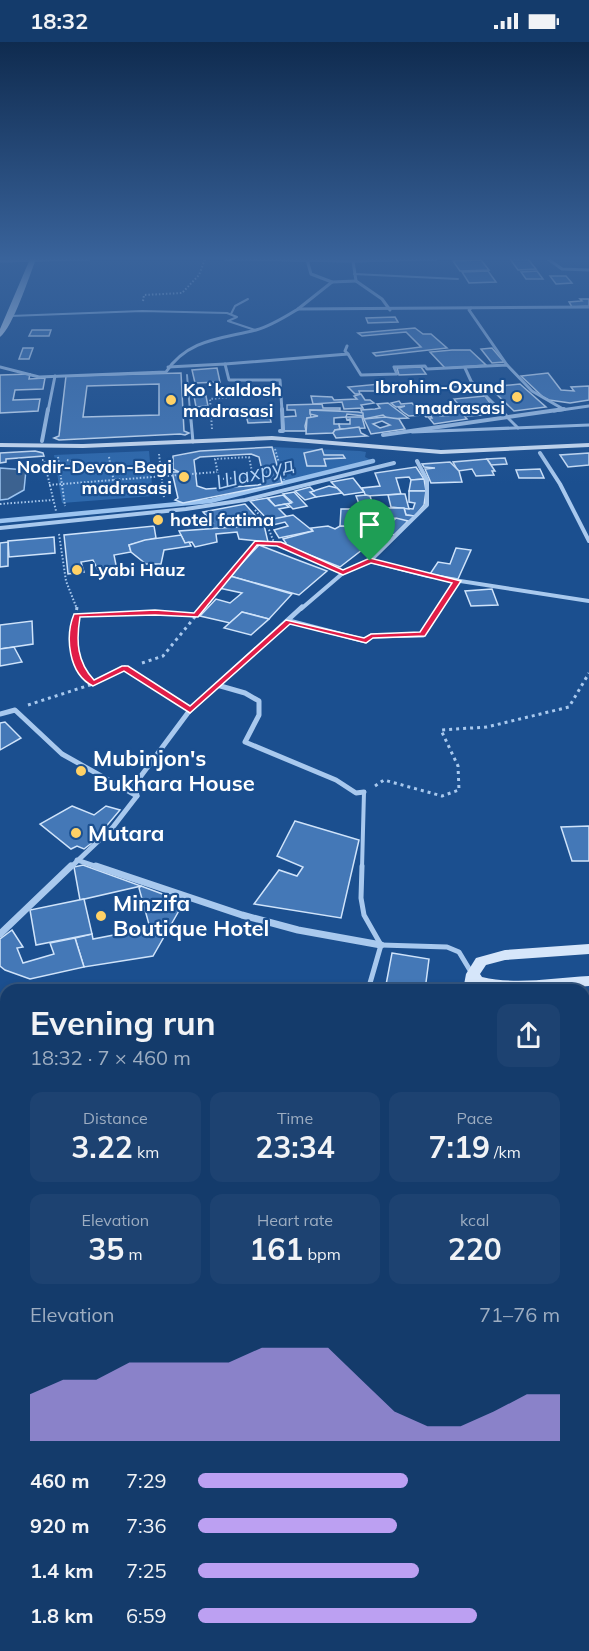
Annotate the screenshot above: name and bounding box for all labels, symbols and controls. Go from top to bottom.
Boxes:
text: 18:32 [30,7,88,35]
place label: Ibrohim-Oxund madrasasi [375,375,505,419]
place label: Koʻkaldosh madrasasi [183,378,282,422]
marker: Ibrohim-Oxund madrasasi [510,390,524,404]
marker: Koʻkaldosh madrasasi [164,393,178,407]
water label: Шахруд [213,451,296,494]
place label: Nodir-Devon-Begi madrasasi [17,455,172,499]
marker: Nodir-Devon-Begi madrasasi [177,470,191,484]
pin [344,499,395,561]
place label: hotel fatima [170,508,274,531]
icon: arrive [353,508,386,541]
marker: hotel fatima [151,513,165,527]
place label: Lyabi Hauz [89,558,185,581]
marker: Lyabi Hauz [70,563,84,577]
place label: Mubinjon's Bukhara House [93,744,255,797]
marker: Mubinjon's Bukhara House [74,764,88,778]
place label: Mutara [88,819,164,847]
marker: Mutara [69,826,83,840]
place label: Minzifa Boutique Hotel [113,889,269,942]
marker: Minzifa Boutique Hotel [94,909,108,923]
text: Evening run [30,1002,216,1043]
button: share [497,1004,560,1067]
text: 18:32 · 7 × 460 m [30,1045,191,1070]
text: Distance [83,1108,148,1128]
text: Time [277,1108,313,1128]
text: Pace [457,1108,493,1128]
text: 3.22 [71,1128,133,1166]
text: 23:34 [255,1128,335,1166]
text: 7:19 [428,1128,490,1166]
text: km [133,1142,159,1162]
text: /km [490,1142,521,1162]
text: Elevation [81,1210,149,1230]
text: Heart rate [257,1210,333,1230]
text: kcal [460,1210,489,1230]
text: 35 [88,1230,124,1268]
text: 161 [249,1230,303,1268]
text: 220 [448,1230,502,1268]
text: m [124,1244,142,1264]
text: bpm [303,1244,341,1264]
text: Elevation [30,1302,115,1327]
text: 71–76 m [479,1302,560,1327]
text: 460 m [30,1468,89,1493]
text: 7:29 [126,1468,167,1493]
text: 920 m [30,1513,89,1538]
text: 7:36 [126,1513,167,1538]
text: 1.4 km [30,1558,93,1583]
text: 7:25 [126,1558,167,1583]
text: 1.8 km [30,1603,93,1628]
text: 6:59 [126,1603,167,1628]

